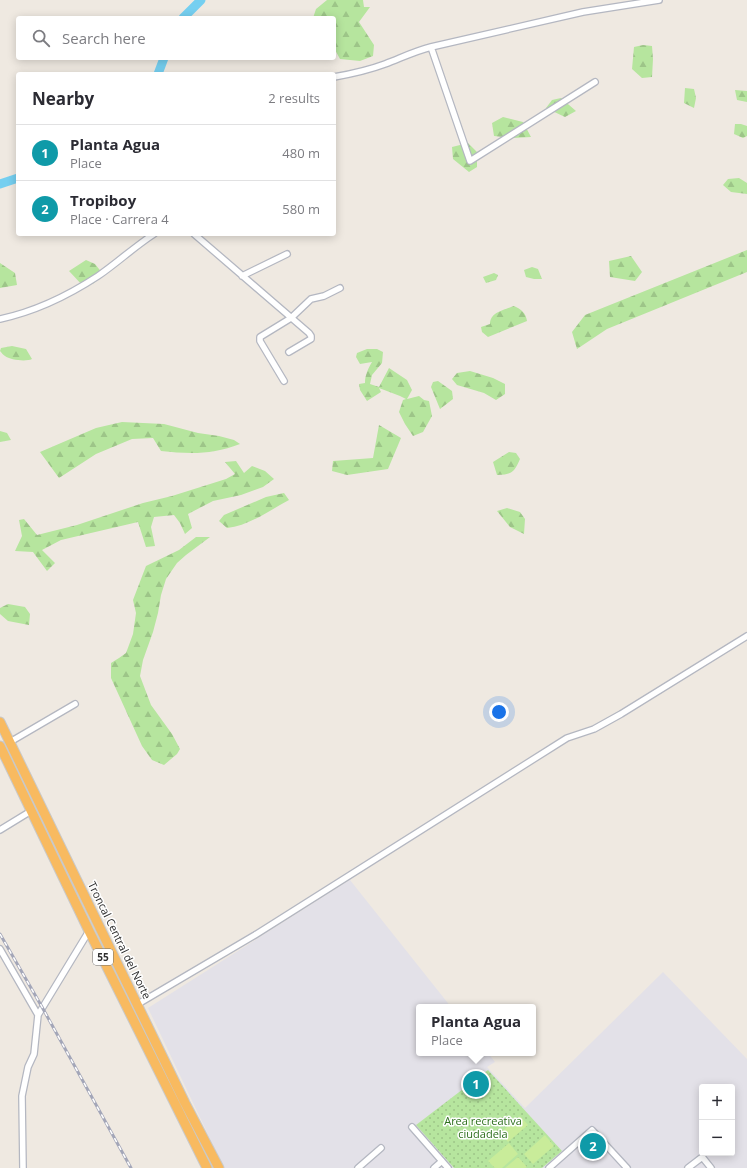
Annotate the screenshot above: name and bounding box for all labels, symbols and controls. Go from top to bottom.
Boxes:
search box [16,16,336,60]
icon: search [30,27,52,49]
text: Search here [62,28,146,48]
text: Nearby [32,87,94,110]
text: 2 results [268,89,320,107]
text: Planta Agua [70,134,160,154]
text: 1 [41,144,49,162]
text: 480 m [282,144,320,162]
text: Place [70,154,102,172]
text: Tropiboy [70,190,136,210]
text: 2 [41,200,49,218]
text: 580 m [282,200,320,218]
text: Place · Carrera 4 [70,210,169,228]
your location [489,702,509,722]
street label: Troncal Central del Norte [85,879,155,1001]
road number: 55 [93,949,113,965]
popup [416,1004,536,1056]
text: Planta Agua [431,1011,521,1031]
text: Place [431,1031,463,1049]
pin: 1 [463,1069,489,1099]
map controls [699,1084,735,1156]
button: + [699,1084,735,1120]
park label: Area recreativa ciudadela [444,1113,522,1141]
button: − [699,1120,735,1156]
pin: 2 [580,1131,606,1161]

